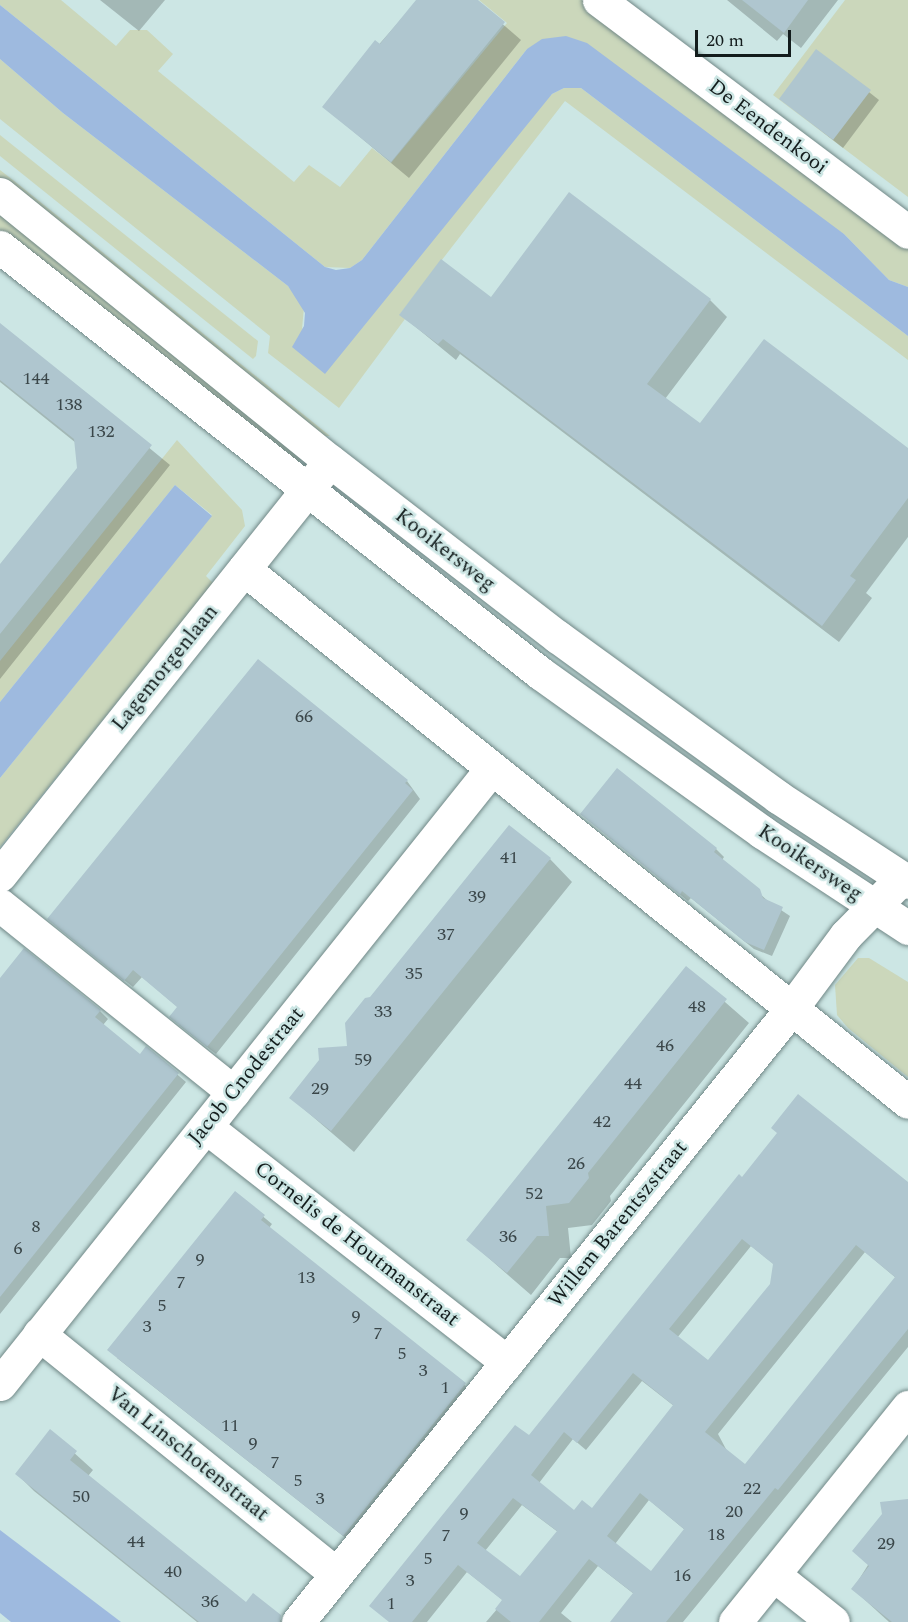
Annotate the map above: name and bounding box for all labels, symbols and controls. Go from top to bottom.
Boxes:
scale bar [698,18,794,56]
text: 20 m [706,27,744,54]
street label: De Eendenkooi [703,74,833,180]
house number: 144 [23,368,49,390]
house number: 138 [56,394,82,416]
house number: 132 [88,421,114,443]
street label: Kooikersweg [390,503,500,597]
street label: Lagemorgenlaan [106,600,224,736]
house number: 66 [295,706,313,728]
street label: Kooikersweg [753,819,867,907]
house number: 41 [500,847,518,869]
house number: 39 [468,886,486,908]
house number: 37 [437,924,455,946]
house number: 35 [405,963,423,985]
house number: 48 [688,996,706,1018]
house number: 33 [374,1001,392,1023]
street label: Jacob Cnodestraat [183,1002,309,1150]
house number: 46 [656,1035,674,1057]
house number: 59 [354,1049,372,1071]
house number: 44 [624,1073,642,1095]
house number: 29 [311,1078,329,1100]
house number: 42 [593,1111,611,1133]
street label: Willem Barentszstraat [543,1136,693,1312]
house number: 26 [567,1153,585,1175]
street label: Cornelis de Houtmanstraat [250,1156,464,1332]
house number: 52 [525,1183,543,1205]
house number: 8 [32,1216,40,1238]
house number: 36 [499,1226,517,1248]
house number: 6 [14,1238,22,1260]
house number: 9 [196,1249,204,1271]
house number: 13 [297,1267,315,1289]
house number: 7 [177,1272,185,1294]
house number: 5 [158,1295,166,1317]
house number: 9 [352,1306,360,1328]
house number: 3 [143,1316,151,1338]
house number: 7 [374,1323,382,1345]
house number: 5 [398,1343,406,1365]
house number: 3 [419,1360,427,1382]
house number: 1 [441,1377,449,1399]
street label: Van Linschotenstraat [102,1381,274,1527]
house number: 11 [221,1415,239,1437]
house number: 9 [249,1433,257,1455]
house number: 7 [271,1452,279,1474]
house number: 5 [294,1470,302,1492]
house number: 22 [743,1478,761,1500]
house number: 50 [72,1486,90,1508]
house number: 3 [316,1488,324,1510]
house number: 20 [725,1501,743,1523]
house number: 9 [460,1503,468,1525]
house number: 18 [707,1524,725,1546]
house number: 7 [442,1525,450,1547]
house number: 44 [127,1531,145,1553]
house number: 29 [877,1533,895,1555]
house number: 5 [424,1548,432,1570]
house number: 40 [164,1561,182,1583]
house number: 16 [673,1565,691,1587]
house number: 3 [406,1570,414,1592]
house number: 36 [201,1591,219,1613]
house number: 1 [387,1593,395,1615]

